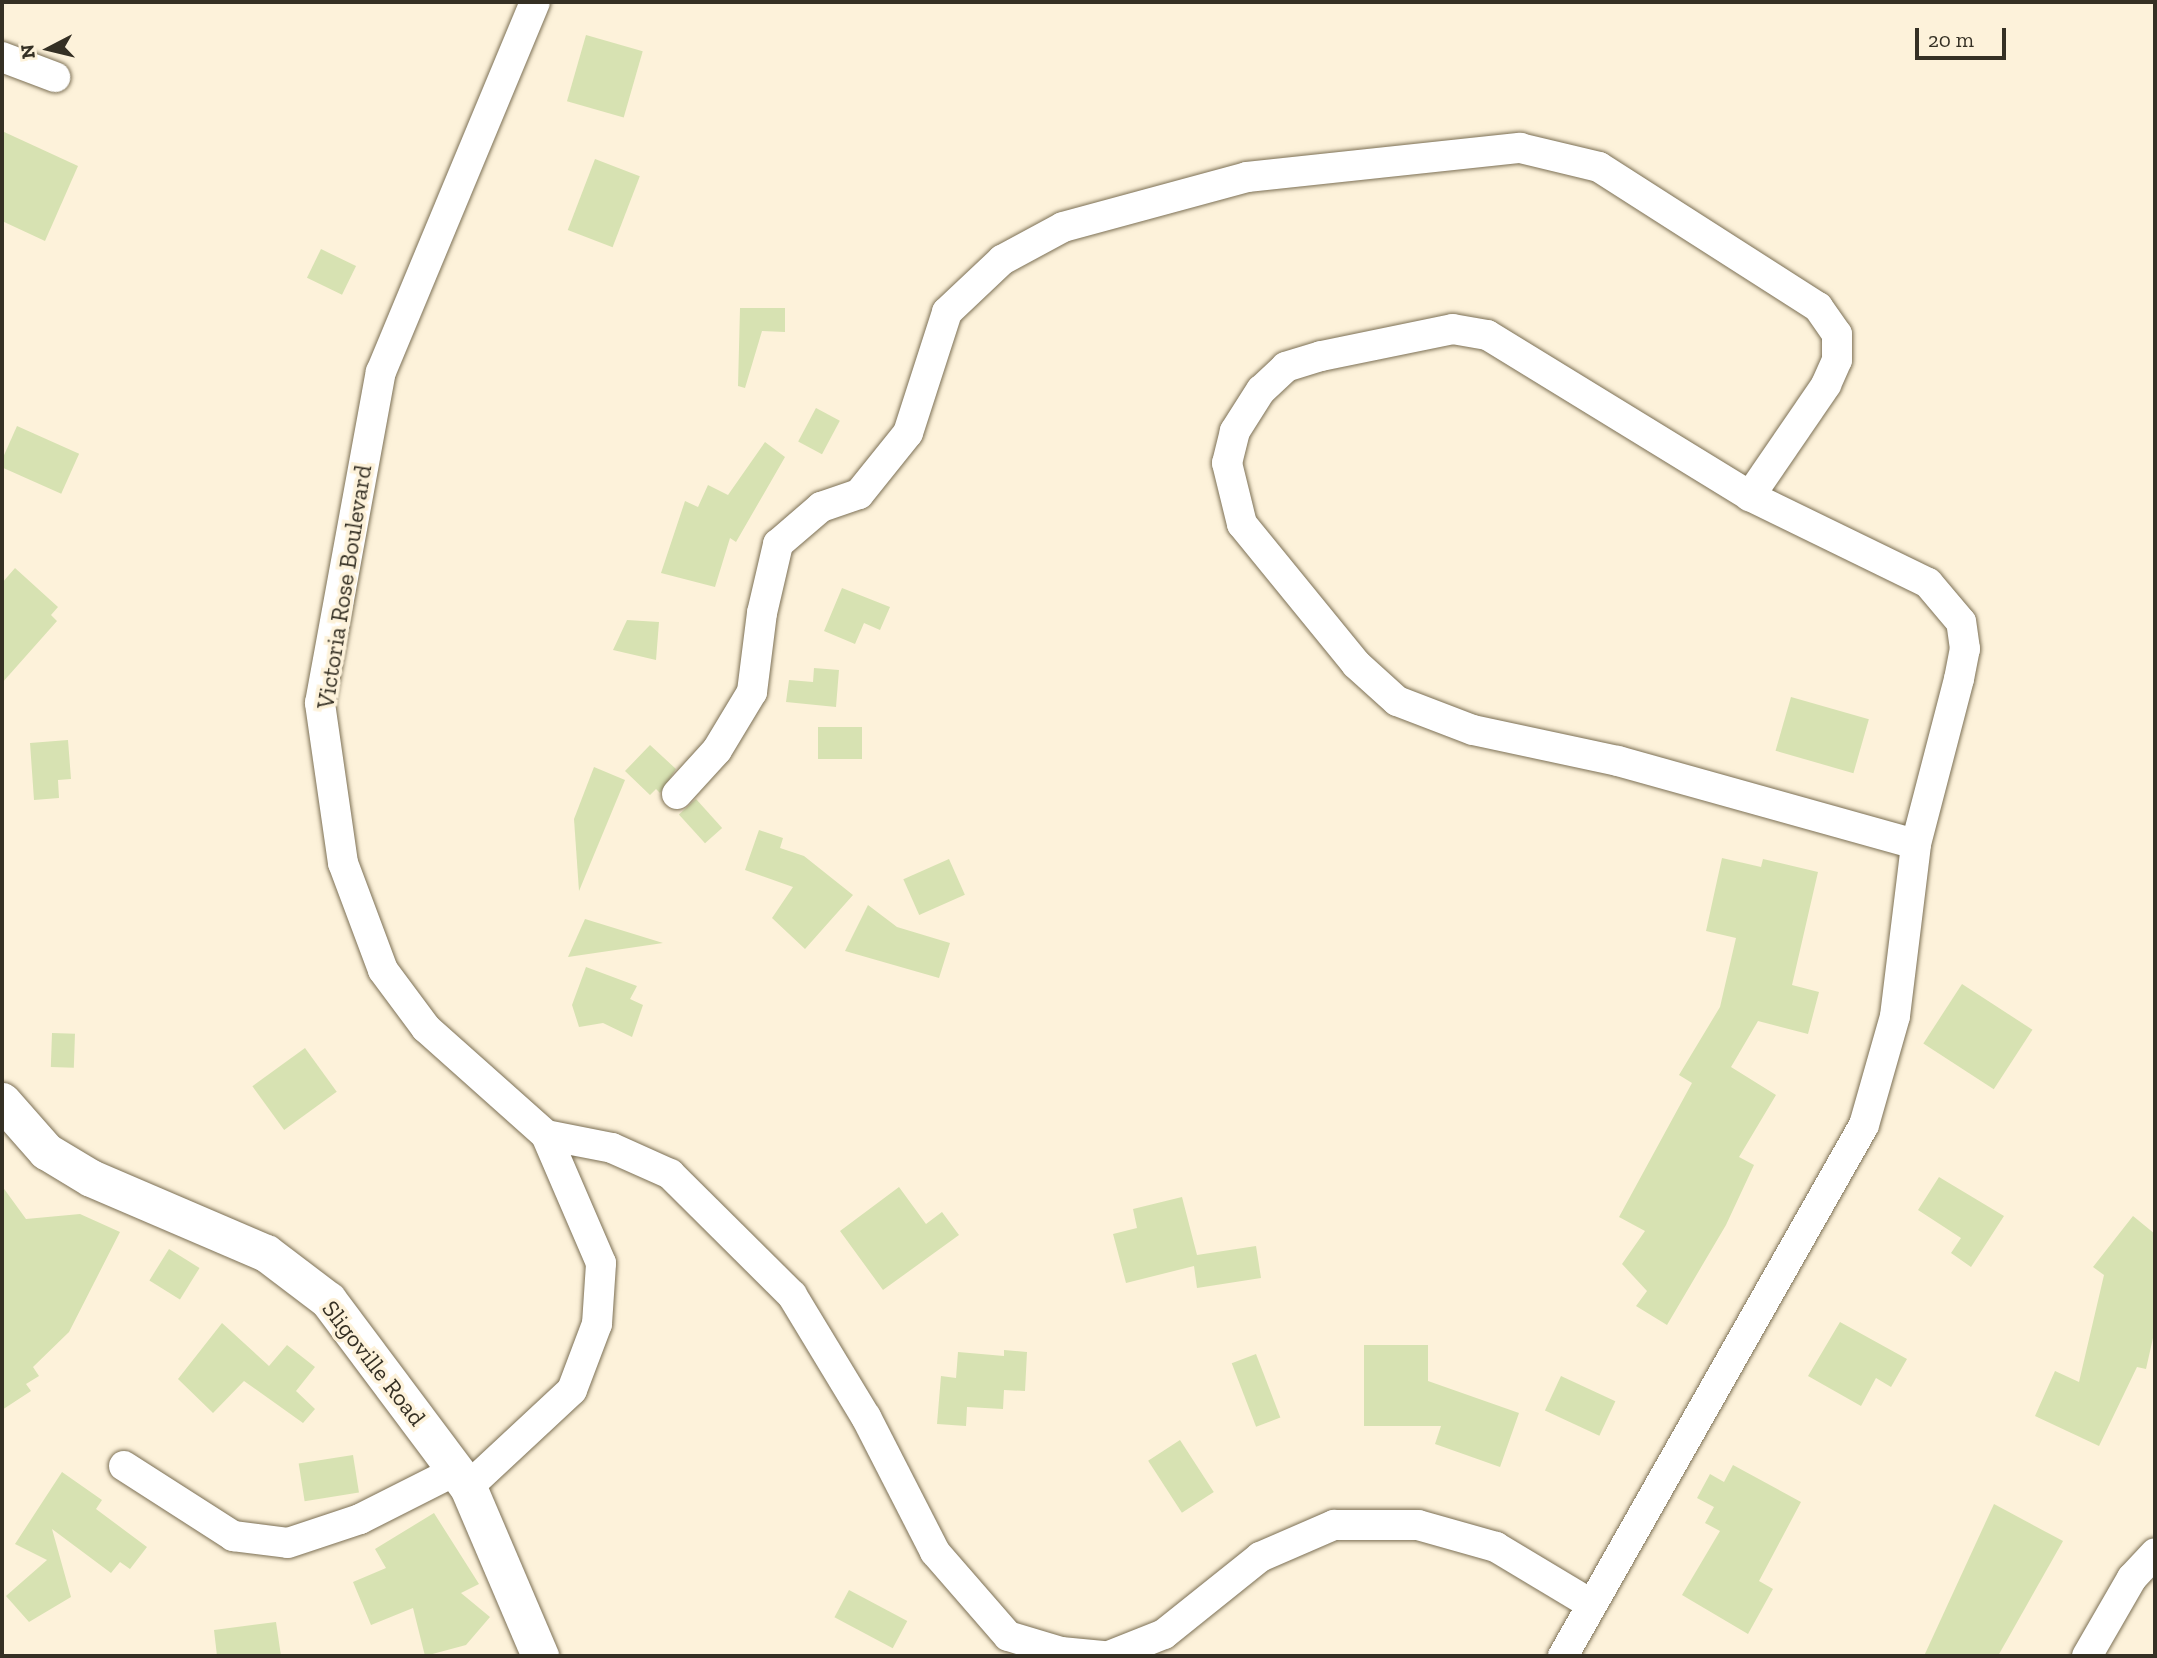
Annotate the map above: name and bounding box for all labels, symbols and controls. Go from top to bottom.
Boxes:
north arrow [14,14,84,84]
scale bar [1919,14,2010,58]
text: 20 m [1928,27,1974,52]
text: N [15,43,40,60]
street label: Victoria Rose Boulevard [310,463,378,711]
street label: Sligoville Road [316,1295,432,1431]

